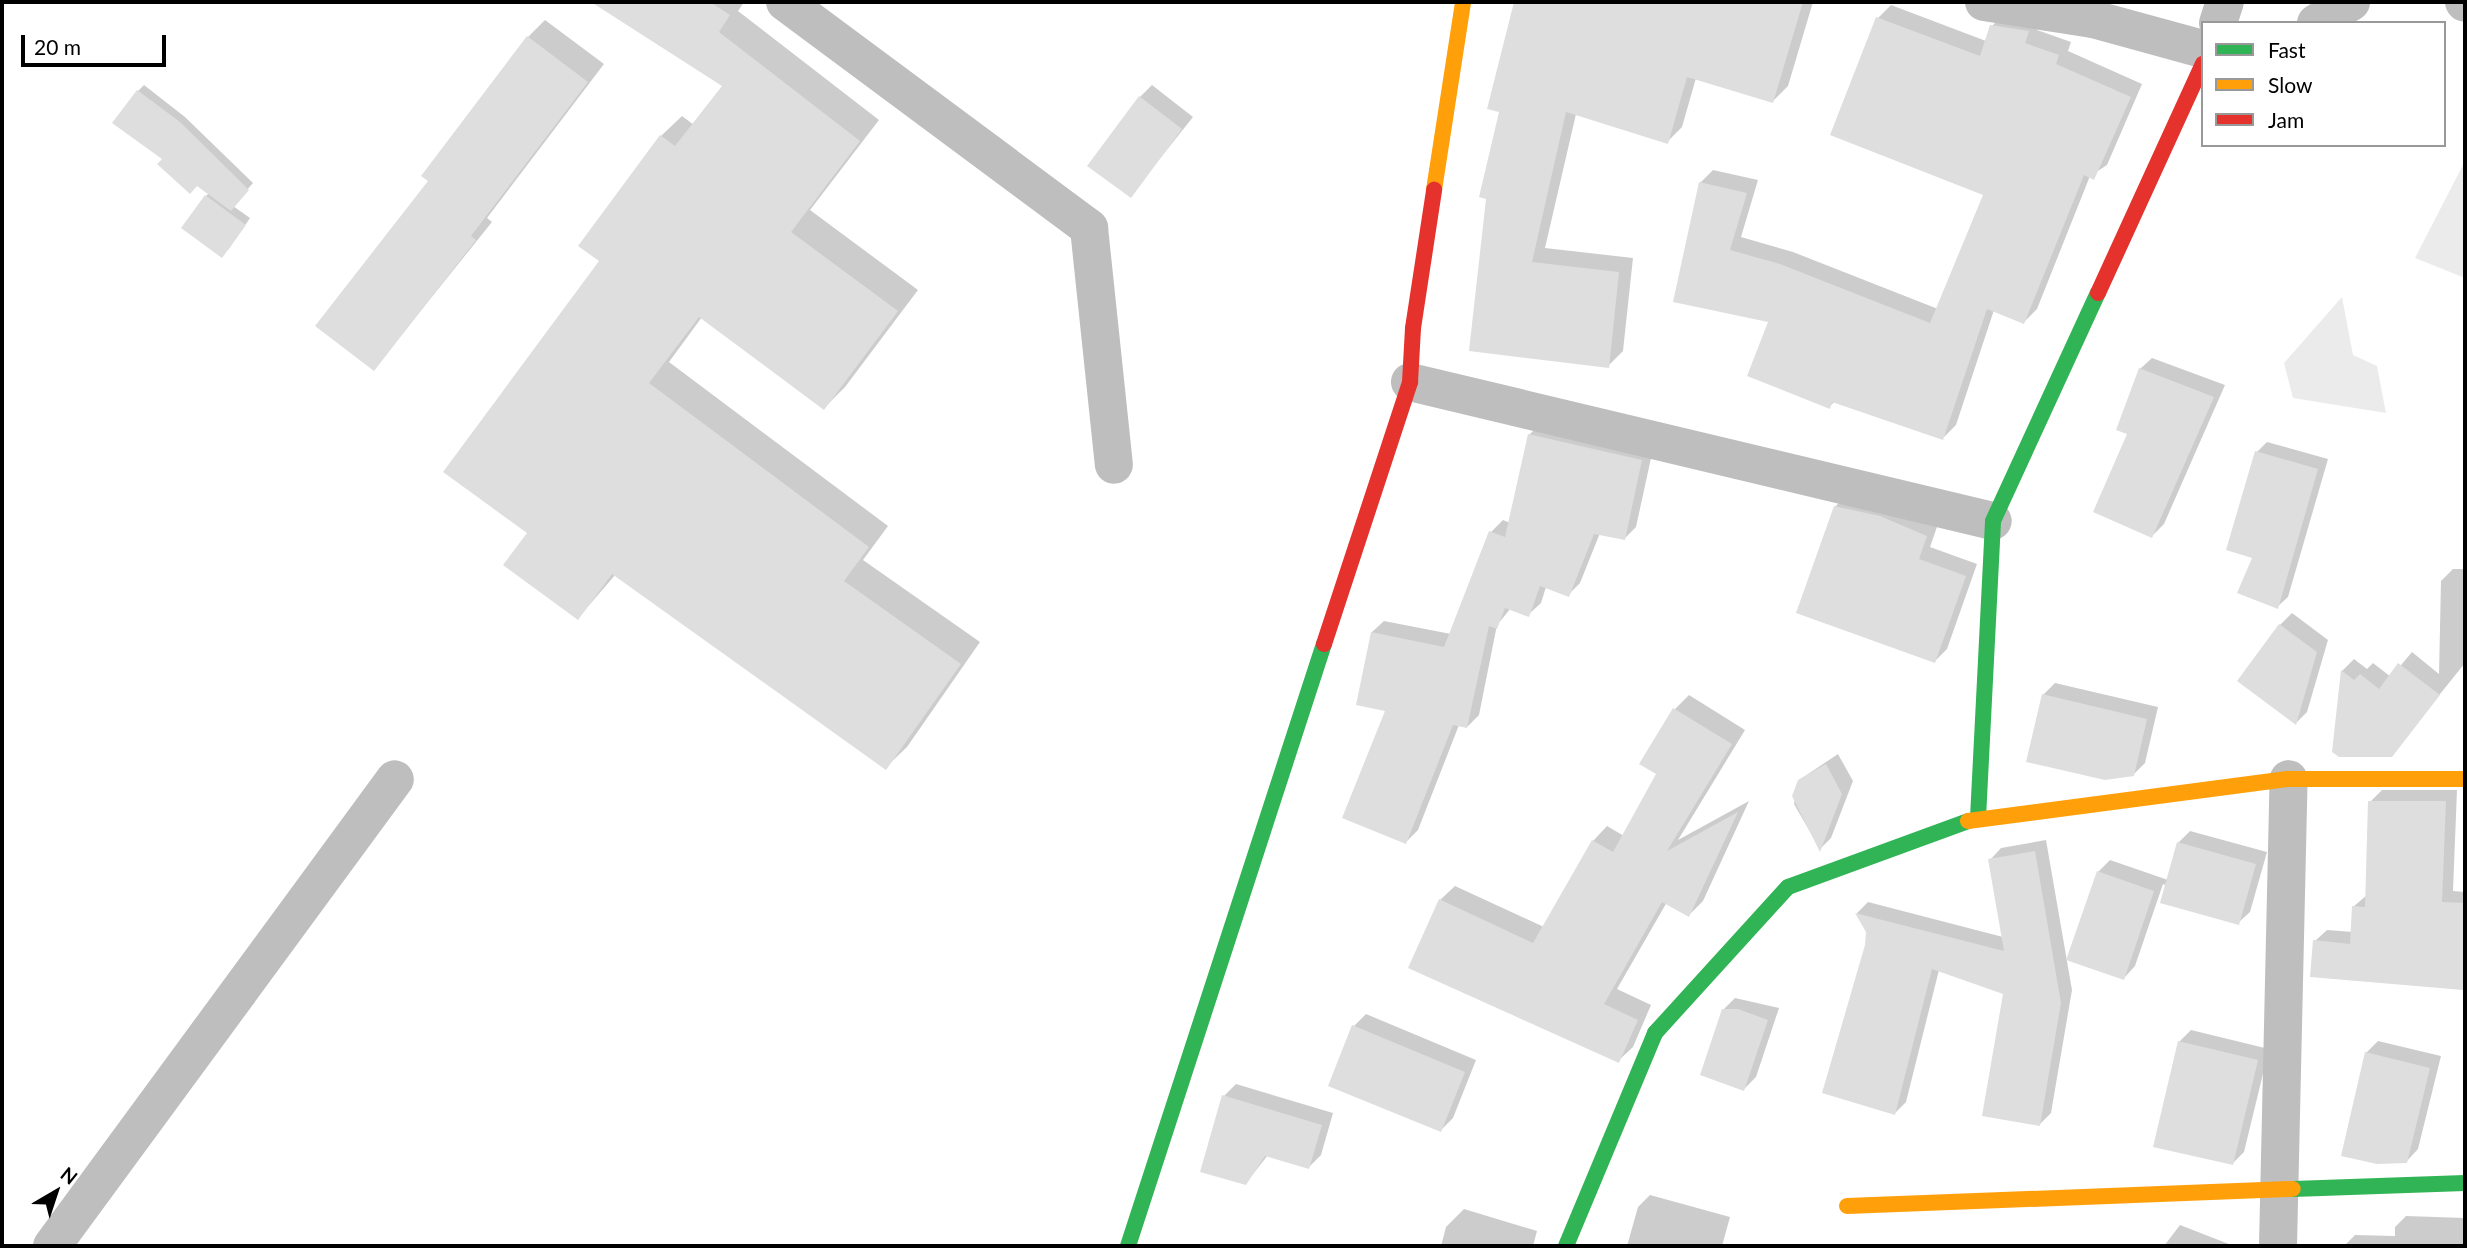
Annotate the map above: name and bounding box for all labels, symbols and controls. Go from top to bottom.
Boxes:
scale bar [24,21,170,65]
legend [2201,21,2446,147]
text: 20 m [34,34,81,59]
text: Fast [2268,37,2305,62]
text: Slow [2268,72,2312,97]
text: Jam [2268,107,2304,132]
north arrow [21,1157,91,1227]
text: N [57,1162,82,1189]

